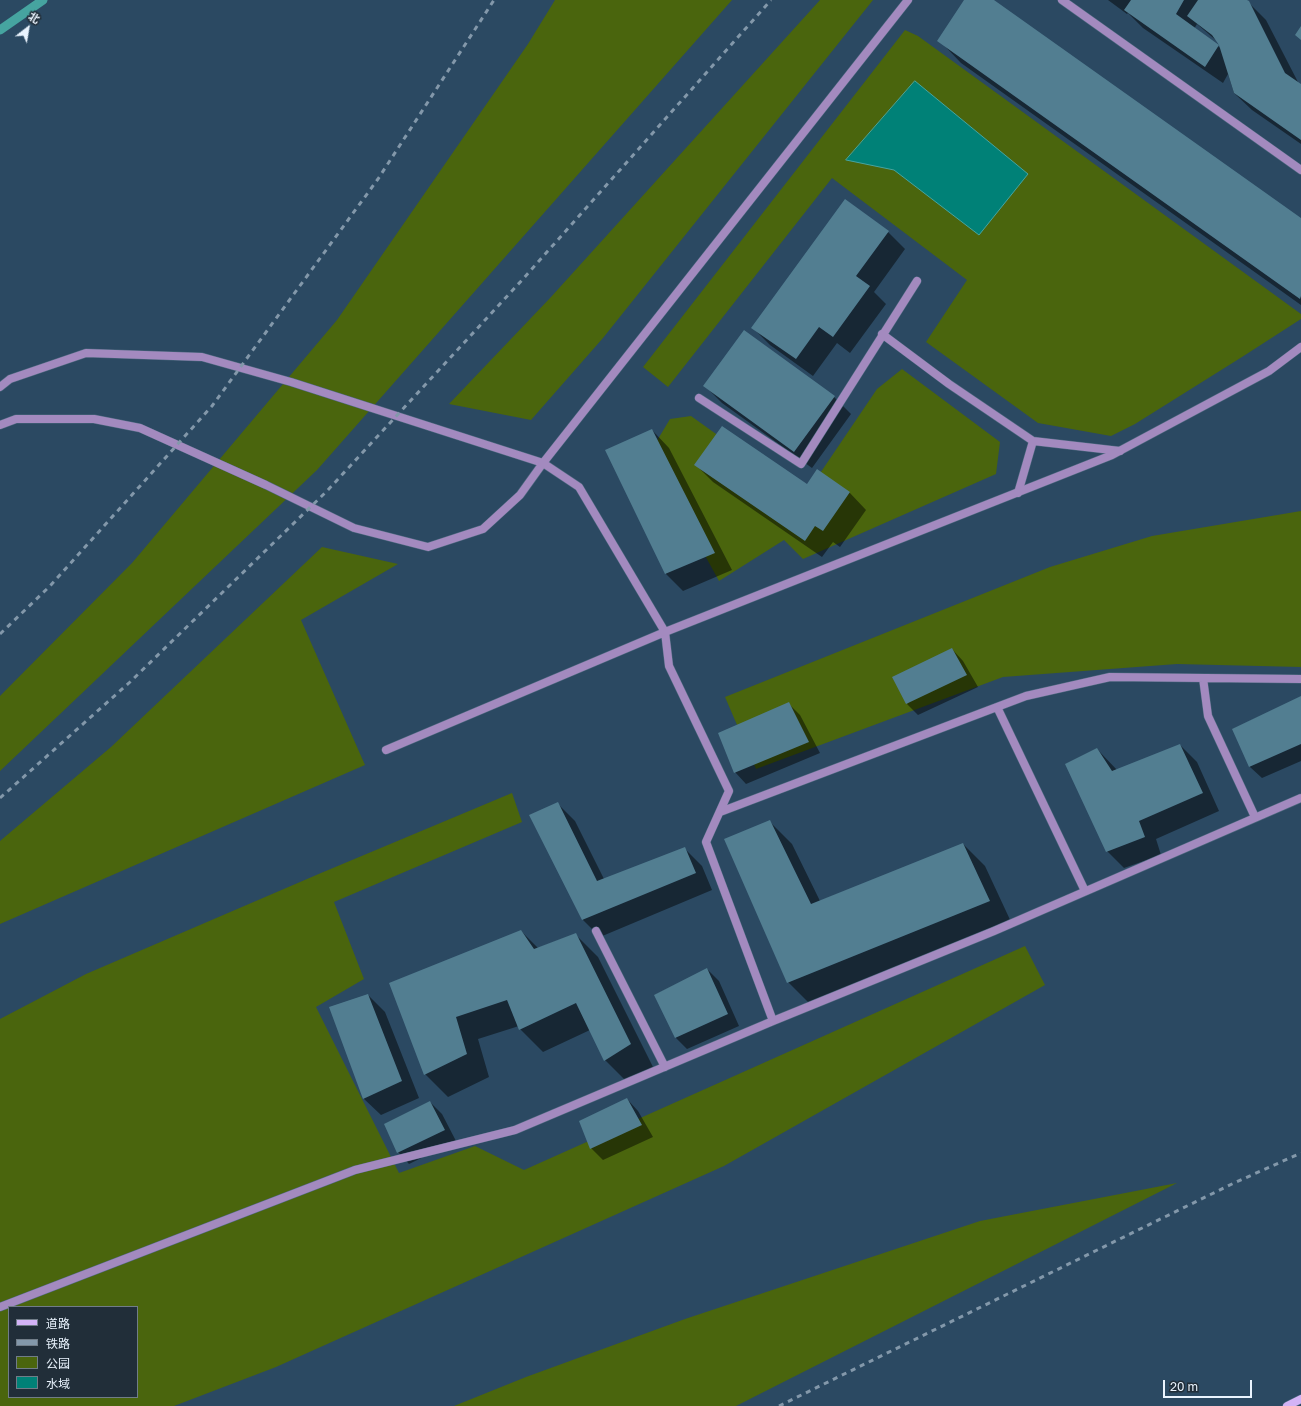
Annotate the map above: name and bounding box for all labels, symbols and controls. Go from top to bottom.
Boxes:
north arrow [8,8,48,48]
text: 北 [26,9,43,26]
legend [8,1306,138,1398]
text: 道路 [46,1316,70,1331]
text: 铁路 [46,1336,70,1351]
text: 公园 [46,1356,70,1371]
scale bar [1165,1372,1254,1398]
text: 水域 [46,1376,70,1391]
text: 20 m [1170,1379,1198,1394]

